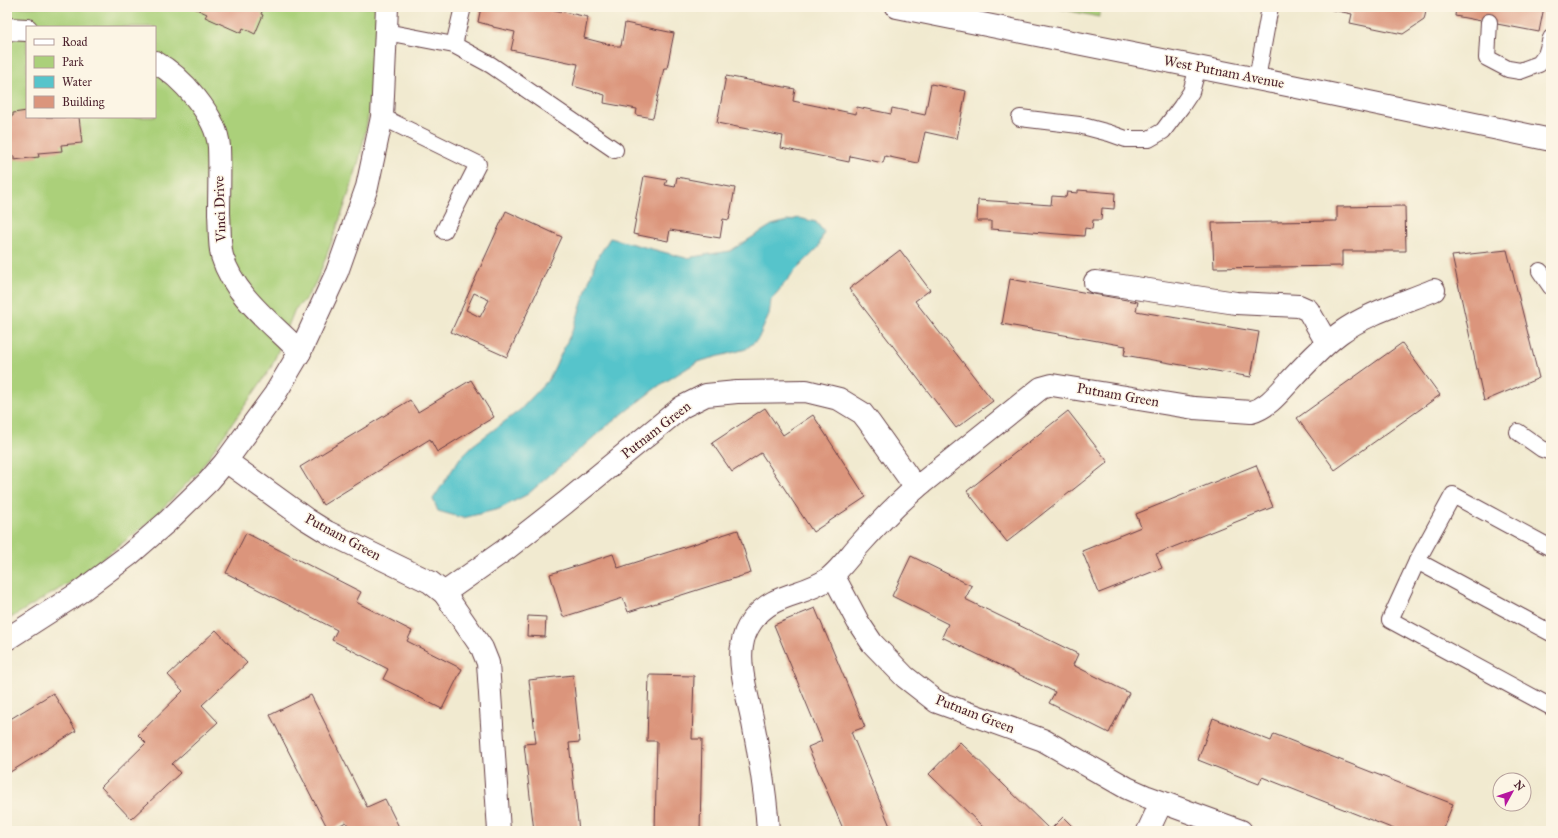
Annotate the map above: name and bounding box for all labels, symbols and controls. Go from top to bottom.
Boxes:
legend [26,26,156,118]
text: Road [62,35,88,49]
street label: West Putnam Avenue [1162,52,1286,92]
text: Park [62,55,84,69]
text: Water [62,75,92,89]
text: Building [62,95,105,110]
street label: Vinci Drive [210,175,230,243]
street label: Putnam Green [1075,379,1161,411]
street label: Putnam Green [618,397,694,462]
street label: Putnam Green [302,510,384,564]
street label: Putnam Green [933,691,1017,737]
north arrow [1492,772,1532,812]
text: N [1511,778,1528,794]

